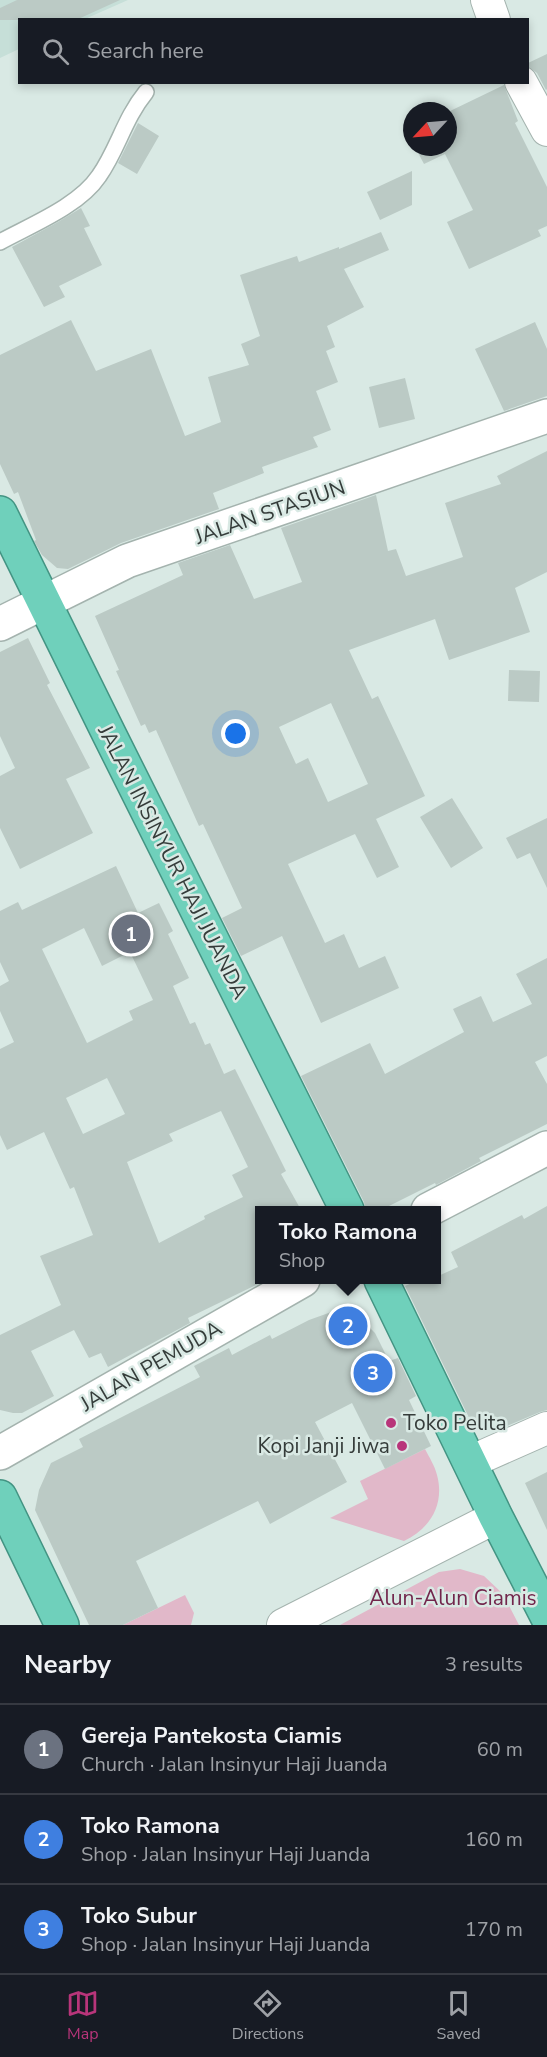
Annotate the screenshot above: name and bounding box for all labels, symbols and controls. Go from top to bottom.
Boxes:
search box [18,18,529,84]
icon: search [39,35,72,68]
text: Search here [87,36,204,66]
north arrow [403,102,457,156]
street label: JALAN STASIUN [190,473,349,551]
street label: JALAN INSINYUR HAJI JUANDA [91,719,255,1004]
your location [221,719,250,748]
pin: 1 [112,912,150,956]
popup [255,1206,441,1284]
text: Toko Ramona [279,1217,417,1247]
text: Shop [279,1247,325,1274]
pin: 2 [328,1304,368,1348]
street label: JALAN PEMUDA [74,1314,227,1418]
pin: 3 [354,1350,392,1396]
place label: Toko Pelita [403,1409,507,1437]
marker: Toko Pelita [384,1416,398,1430]
place label: Kopi Janji Jiwa [258,1432,390,1460]
marker: Kopi Janji Jiwa [395,1439,409,1453]
park label: Alun-Alun Ciamis [369,1584,537,1612]
text: Nearby [24,1647,111,1682]
text: 3 results [445,1651,523,1678]
text: Gereja Pantekosta Ciamis [81,1721,342,1751]
text: 1 [38,1736,50,1763]
text: 60 m [477,1736,523,1763]
text: Church · Jalan Insinyur Haji Juanda [81,1751,388,1778]
text: Toko Ramona [81,1811,220,1841]
text: 2 [38,1826,50,1853]
text: 160 m [465,1826,523,1853]
text: Shop · Jalan Insinyur Haji Juanda [81,1841,370,1868]
text: Toko Subur [81,1901,197,1931]
text: 3 [38,1916,50,1943]
text: 170 m [465,1916,523,1943]
text: Shop · Jalan Insinyur Haji Juanda [81,1931,370,1958]
tab: Map [66,1987,99,2045]
tab: Directions [232,1987,304,2045]
tab: Saved [437,1987,481,2045]

